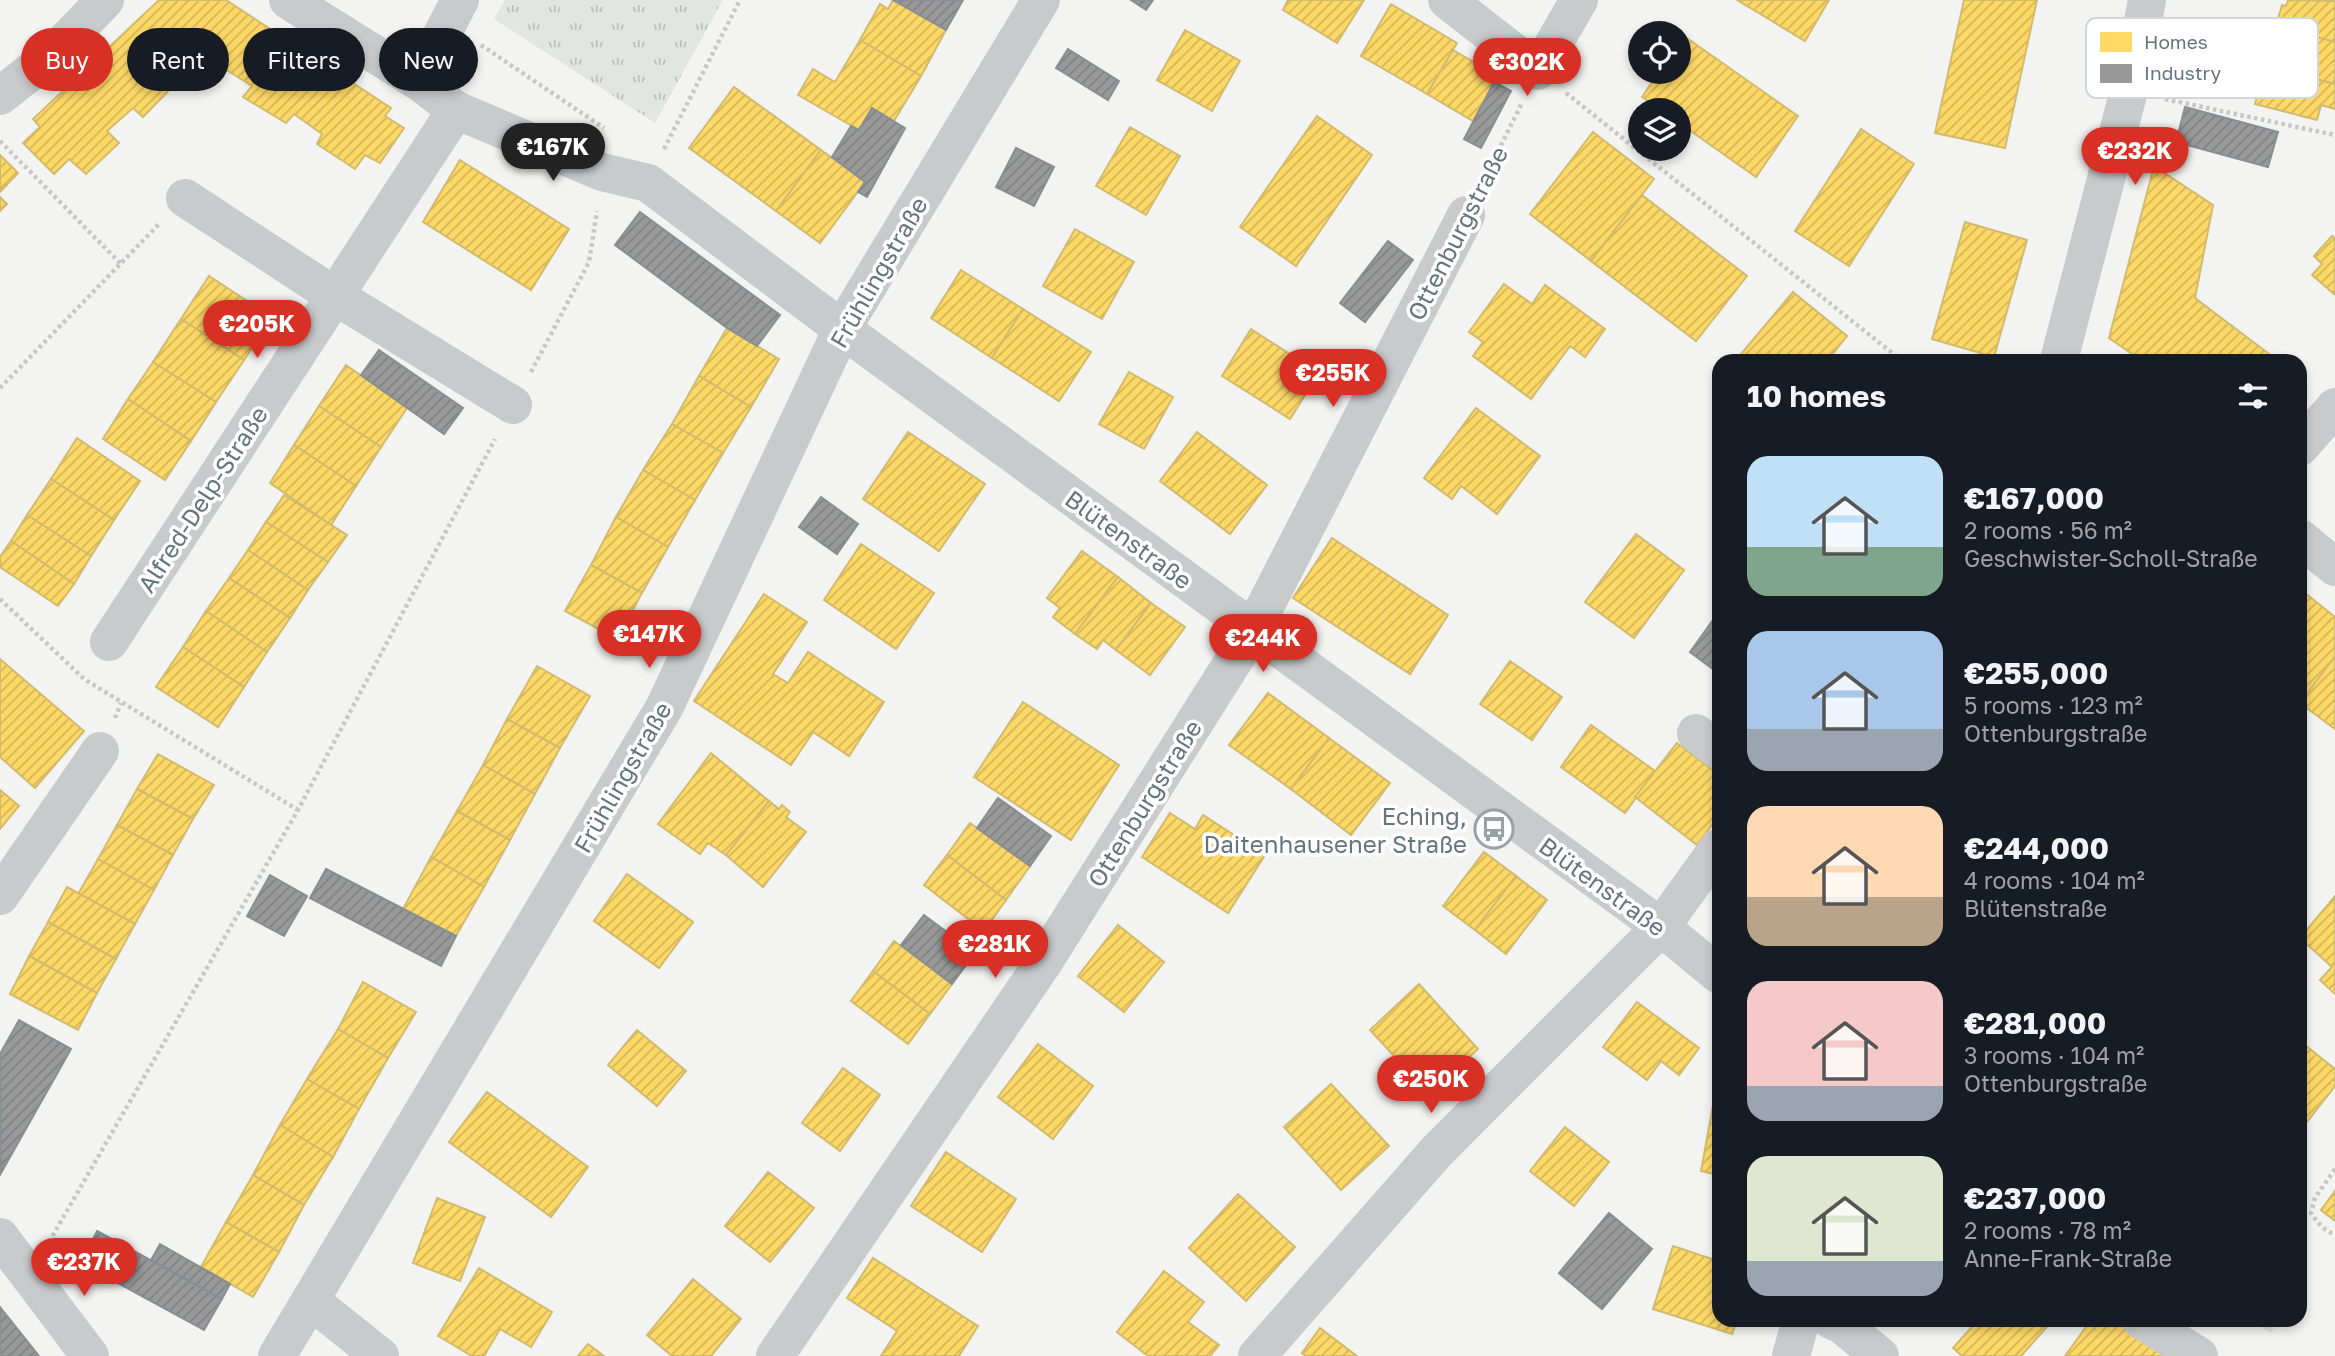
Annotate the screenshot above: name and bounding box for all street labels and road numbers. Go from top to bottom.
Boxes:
street label: Ottenburgstraße [1401,141,1513,325]
street label: Frühlingstraße [823,191,933,353]
street label: Alfred-Delp-Straße [131,401,273,597]
street label: Blütenstraße [1060,483,1198,595]
street label: Frühlingstraße [567,696,677,858]
street label: Ottenburgstraße [1081,714,1207,892]
street label: Blütenstraße [1534,830,1672,942]

